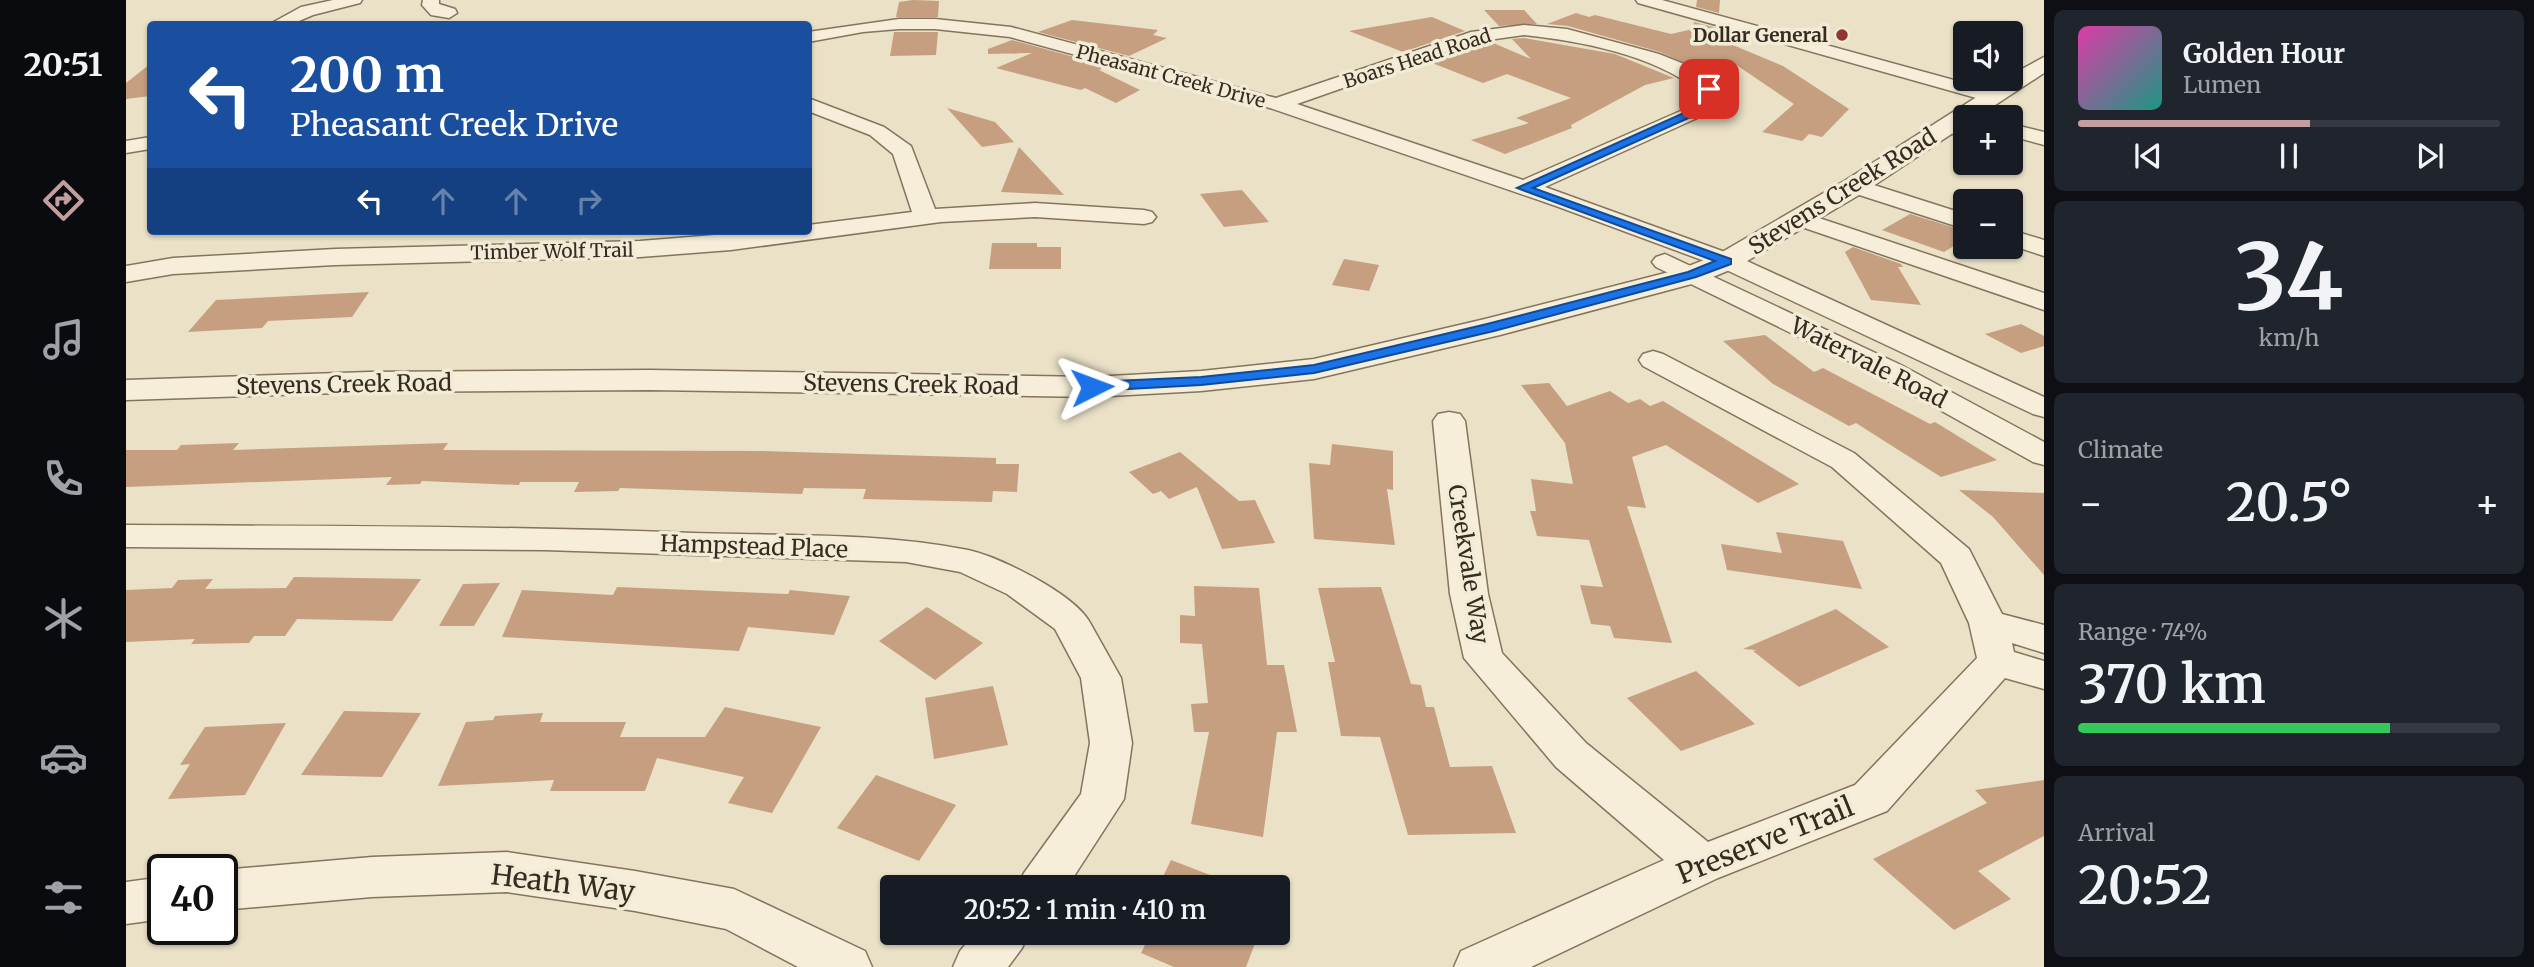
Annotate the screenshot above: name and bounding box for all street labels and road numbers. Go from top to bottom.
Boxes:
street label: Boars Head Road [1340,23,1494,93]
street label: Pheasant Creek Drive [1074,39,1268,113]
street label: Stevens Creek Road [1743,121,1941,260]
street label: Timber Wolf Trail [470,238,634,264]
street label: Watervale Road [1785,310,1952,414]
street label: Stevens Creek Road [236,368,452,400]
street label: Stevens Creek Road [803,368,1019,400]
street label: Creekvale Way [1442,482,1496,646]
street label: Hampstead Place [659,528,849,564]
street label: Preserve Trail [1671,788,1859,892]
street label: Heath Way [489,856,638,910]

